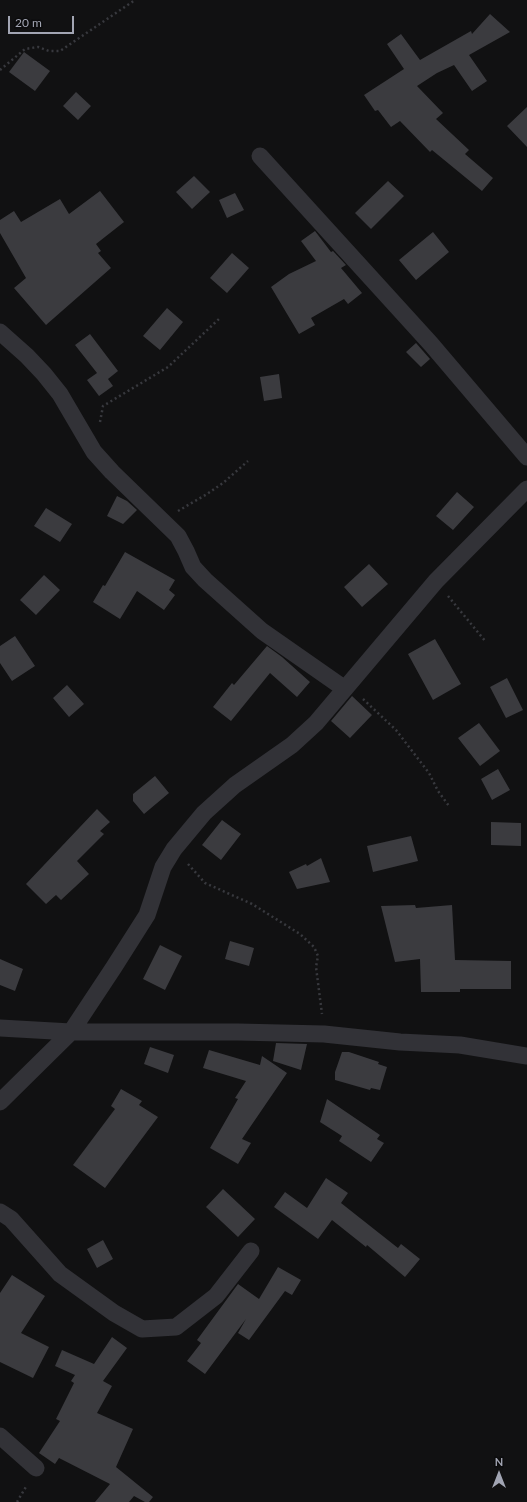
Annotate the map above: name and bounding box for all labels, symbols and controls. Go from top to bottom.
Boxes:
scale bar [10,8,76,34]
text: 20 m [15,15,42,30]
north arrow [479,1454,519,1494]
text: N [495,1455,503,1468]

